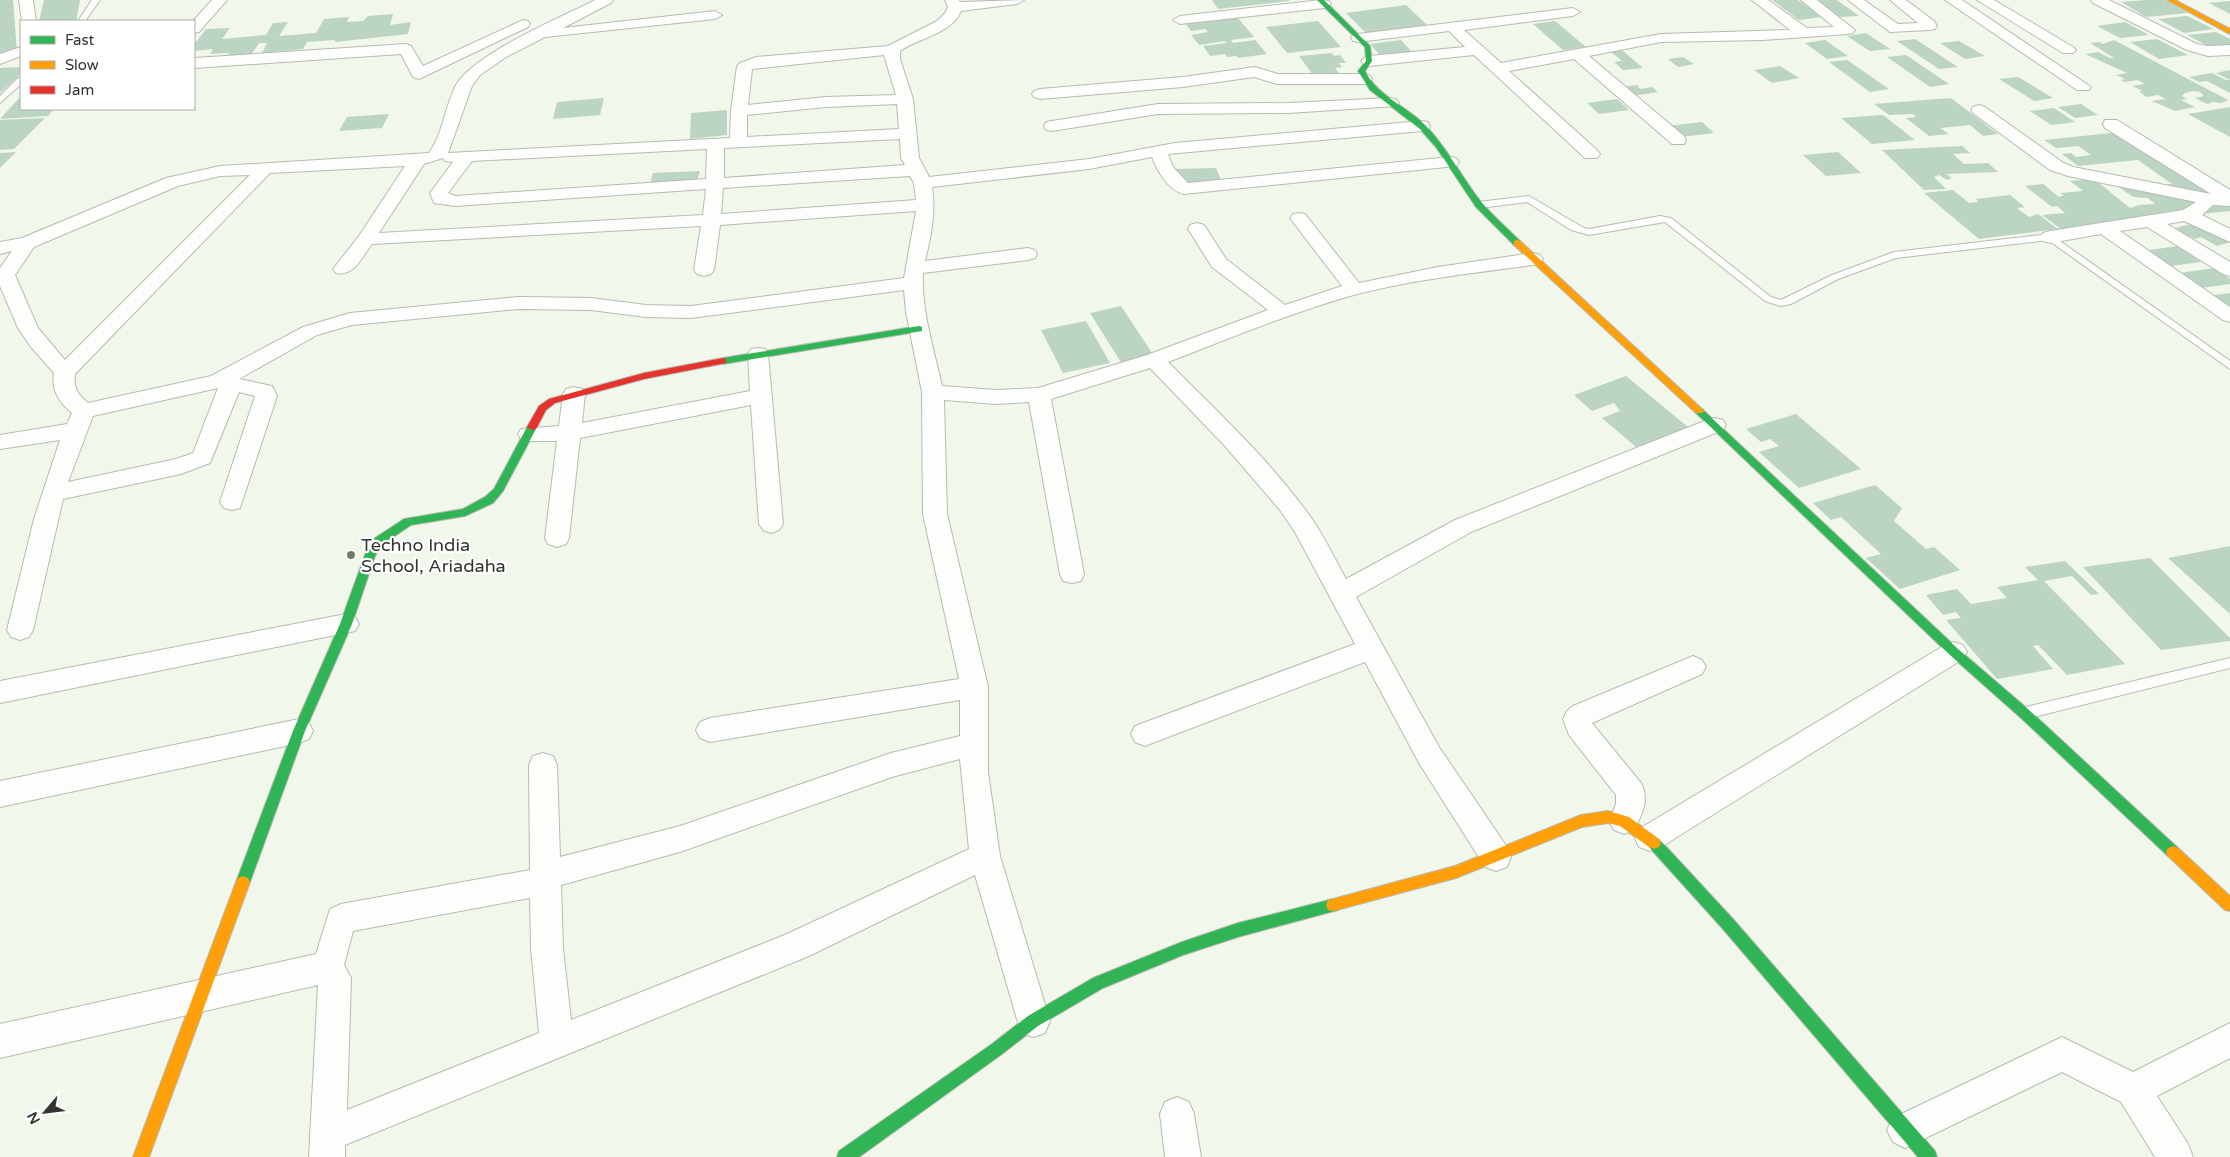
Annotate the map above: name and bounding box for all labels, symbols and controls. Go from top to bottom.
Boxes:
legend [20,20,195,110]
text: Fast [65,31,95,49]
text: Slow [65,56,99,74]
text: Jam [65,81,94,99]
place label: Techno India School, Ariadaha [361,534,506,577]
marker: Techno India School, Ariadaha [345,549,357,561]
north arrow [20,1087,70,1137]
text: N [24,1109,44,1127]

